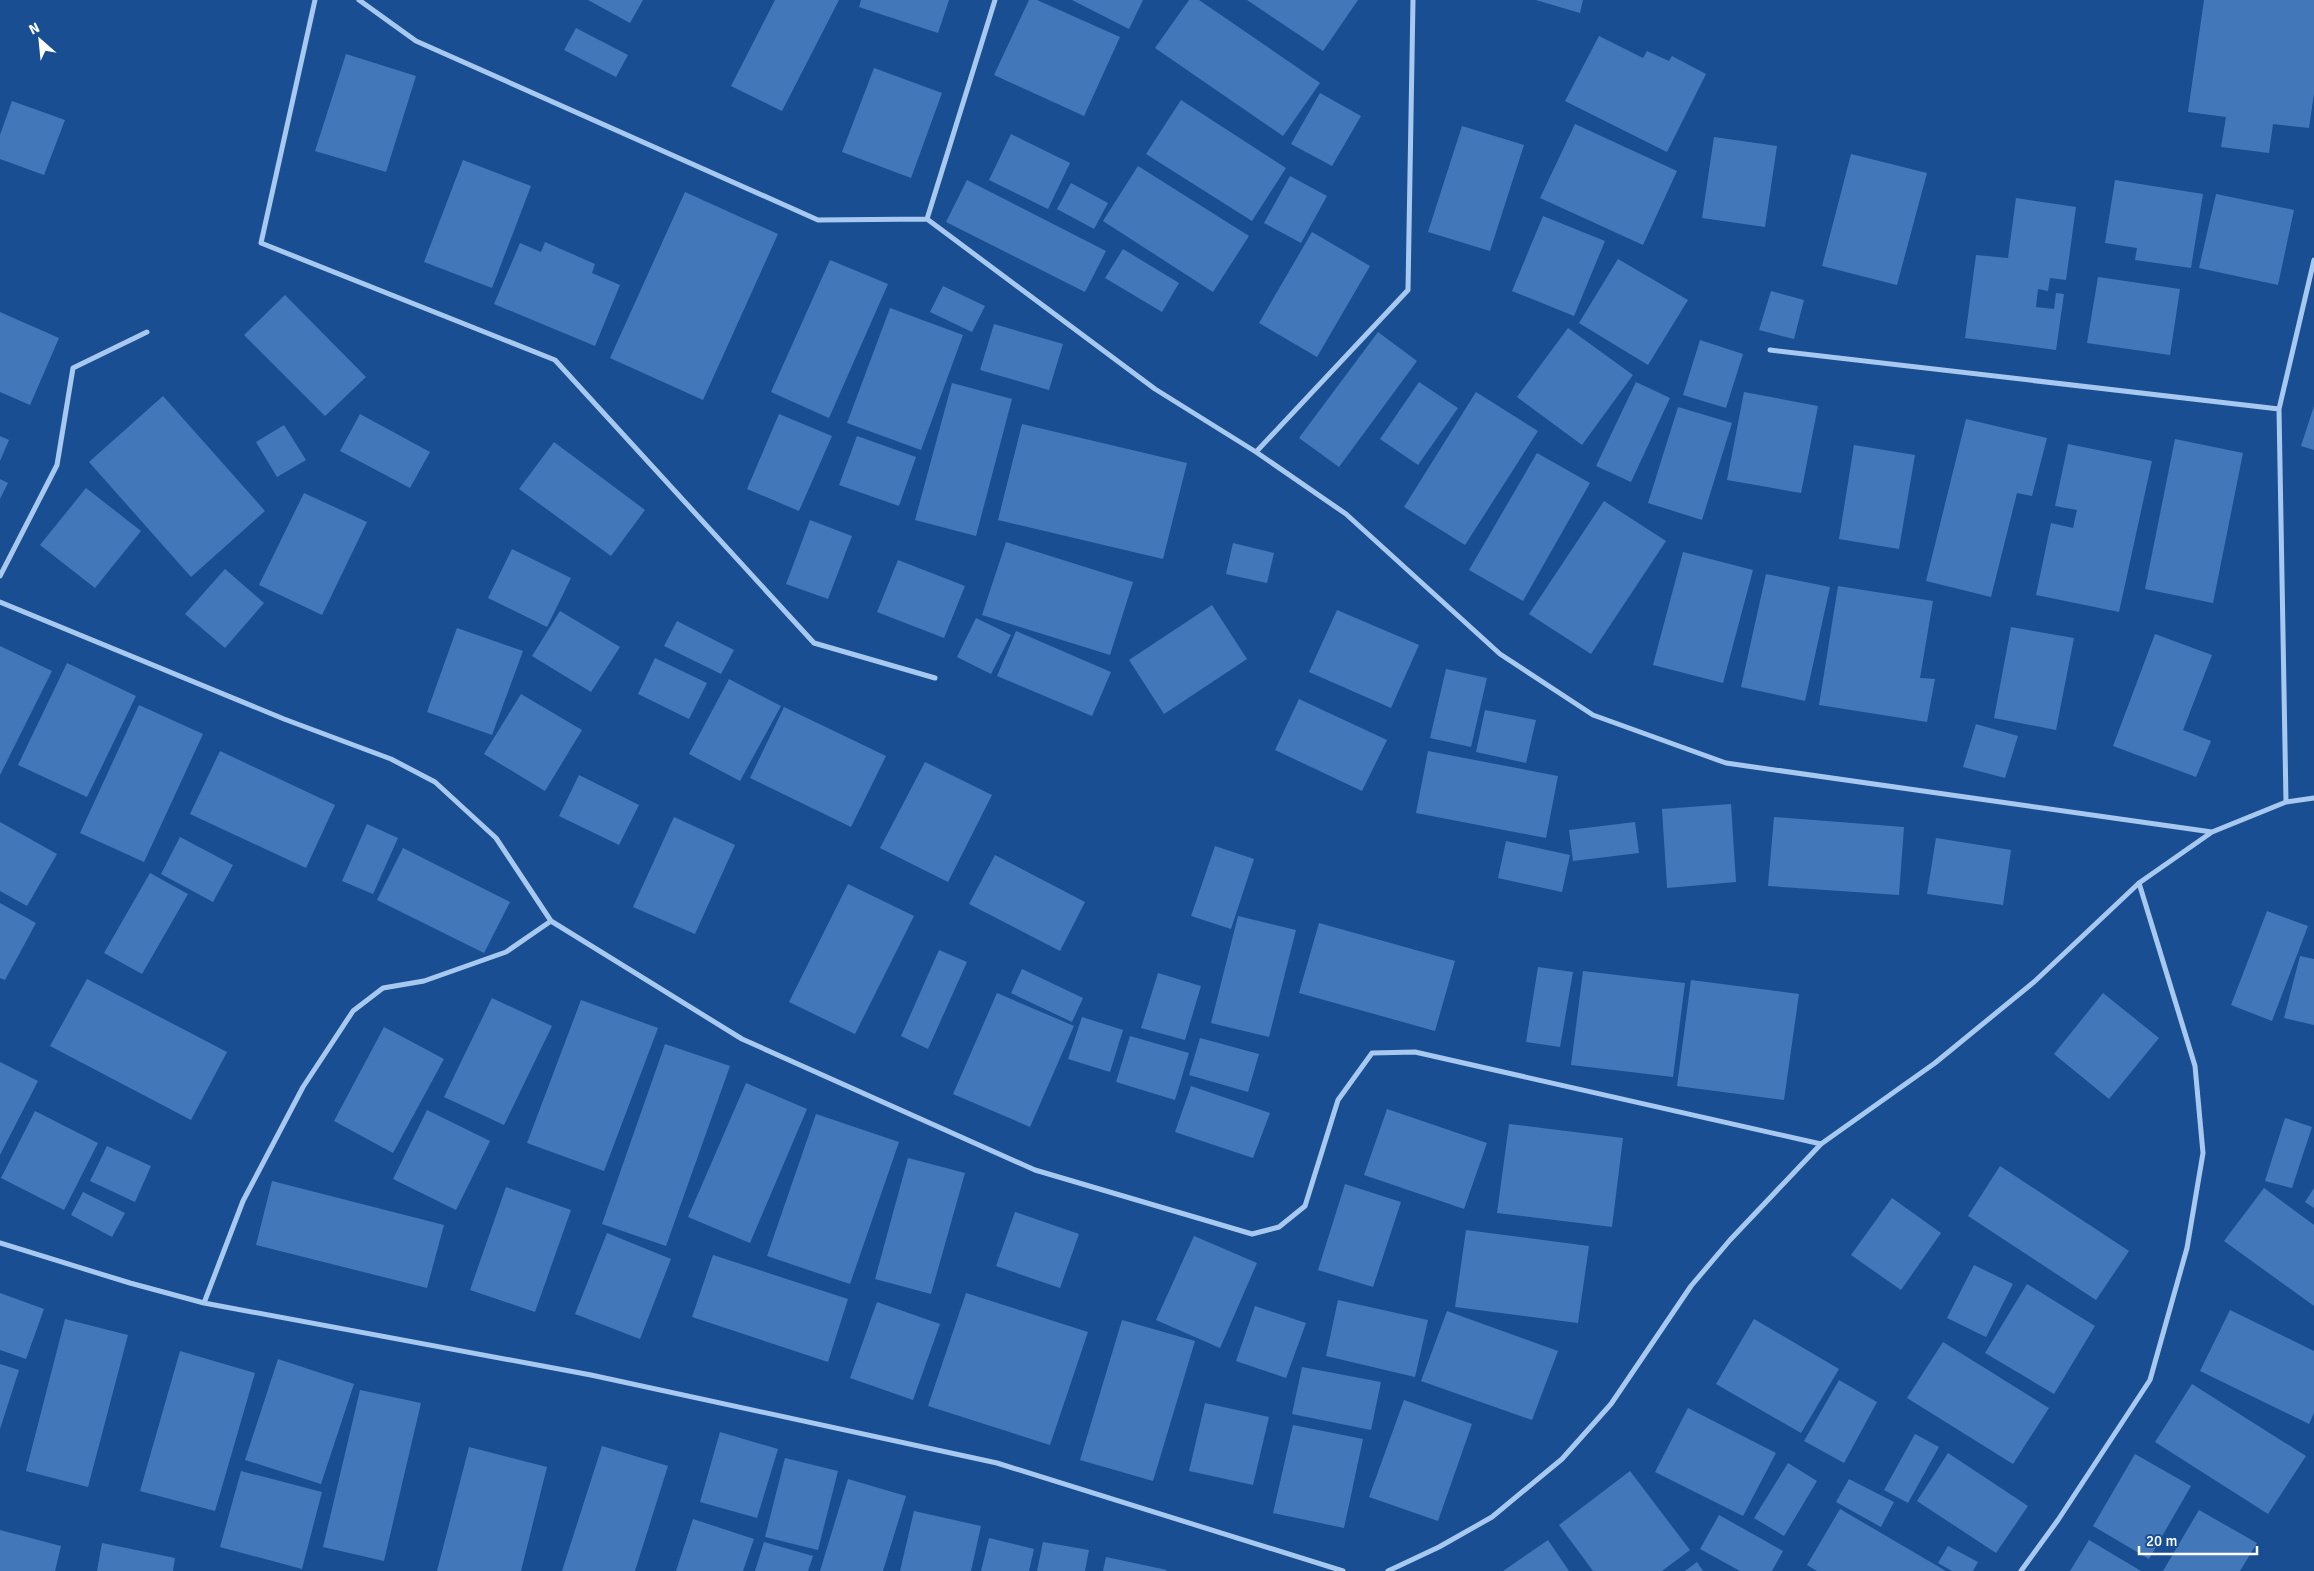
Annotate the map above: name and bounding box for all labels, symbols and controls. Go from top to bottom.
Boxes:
north arrow [15,15,65,65]
text: N [26,19,43,39]
scale bar [2139,1524,2256,1556]
text: 20 m [2146,1532,2177,1550]

